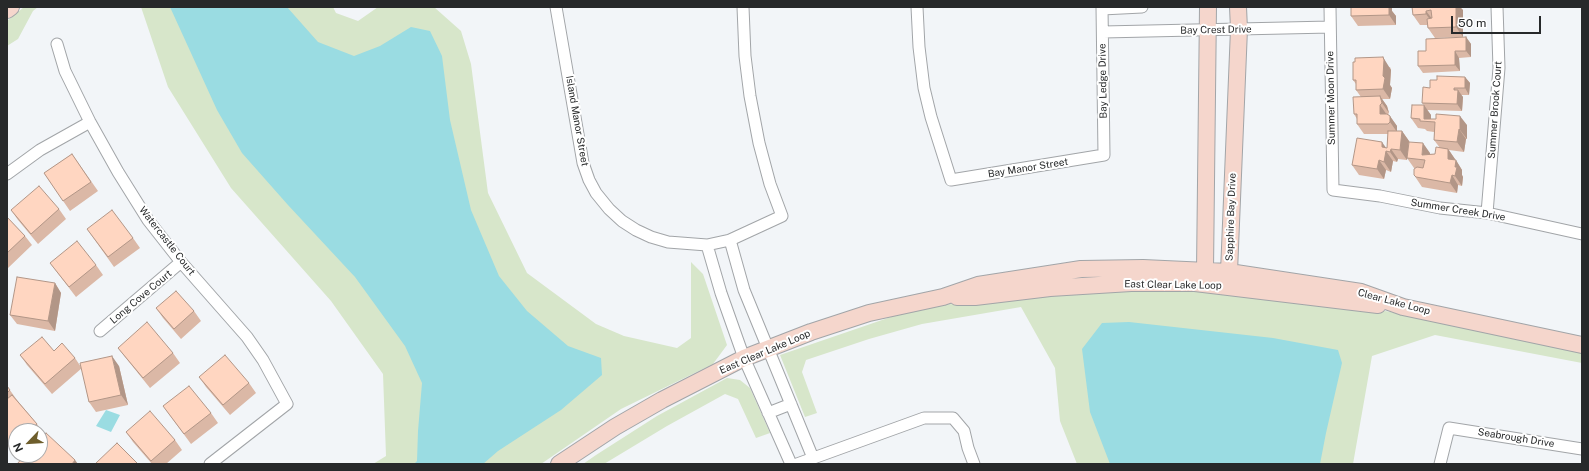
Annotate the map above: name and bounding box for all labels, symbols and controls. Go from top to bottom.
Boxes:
scale bar [1453,8,1543,34]
text: 50 m [1458,16,1486,30]
street label: Bay Crest Drive [1180,23,1252,37]
street label: Bay Ledge Drive [1096,43,1110,119]
street label: Summer Moon Drive [1324,51,1338,145]
street label: Summer Brook Court [1486,61,1504,159]
street label: Island Manor Street [563,75,591,167]
street label: Bay Manor Street [987,156,1069,180]
street label: Sapphire Bay Drive [1223,173,1239,261]
street label: Summer Creek Drive [1410,197,1506,223]
street label: Watercastle Court [136,204,198,278]
street label: Long Cove Court [108,268,174,326]
street label: East Clear Lake Loop [1124,278,1222,292]
street label: Clear Lake Loop [1356,287,1432,317]
street label: East Clear Lake Loop [718,327,812,377]
north arrow [8,423,48,463]
street label: Seabrough Drive [1477,426,1555,450]
text: N [11,441,25,454]

